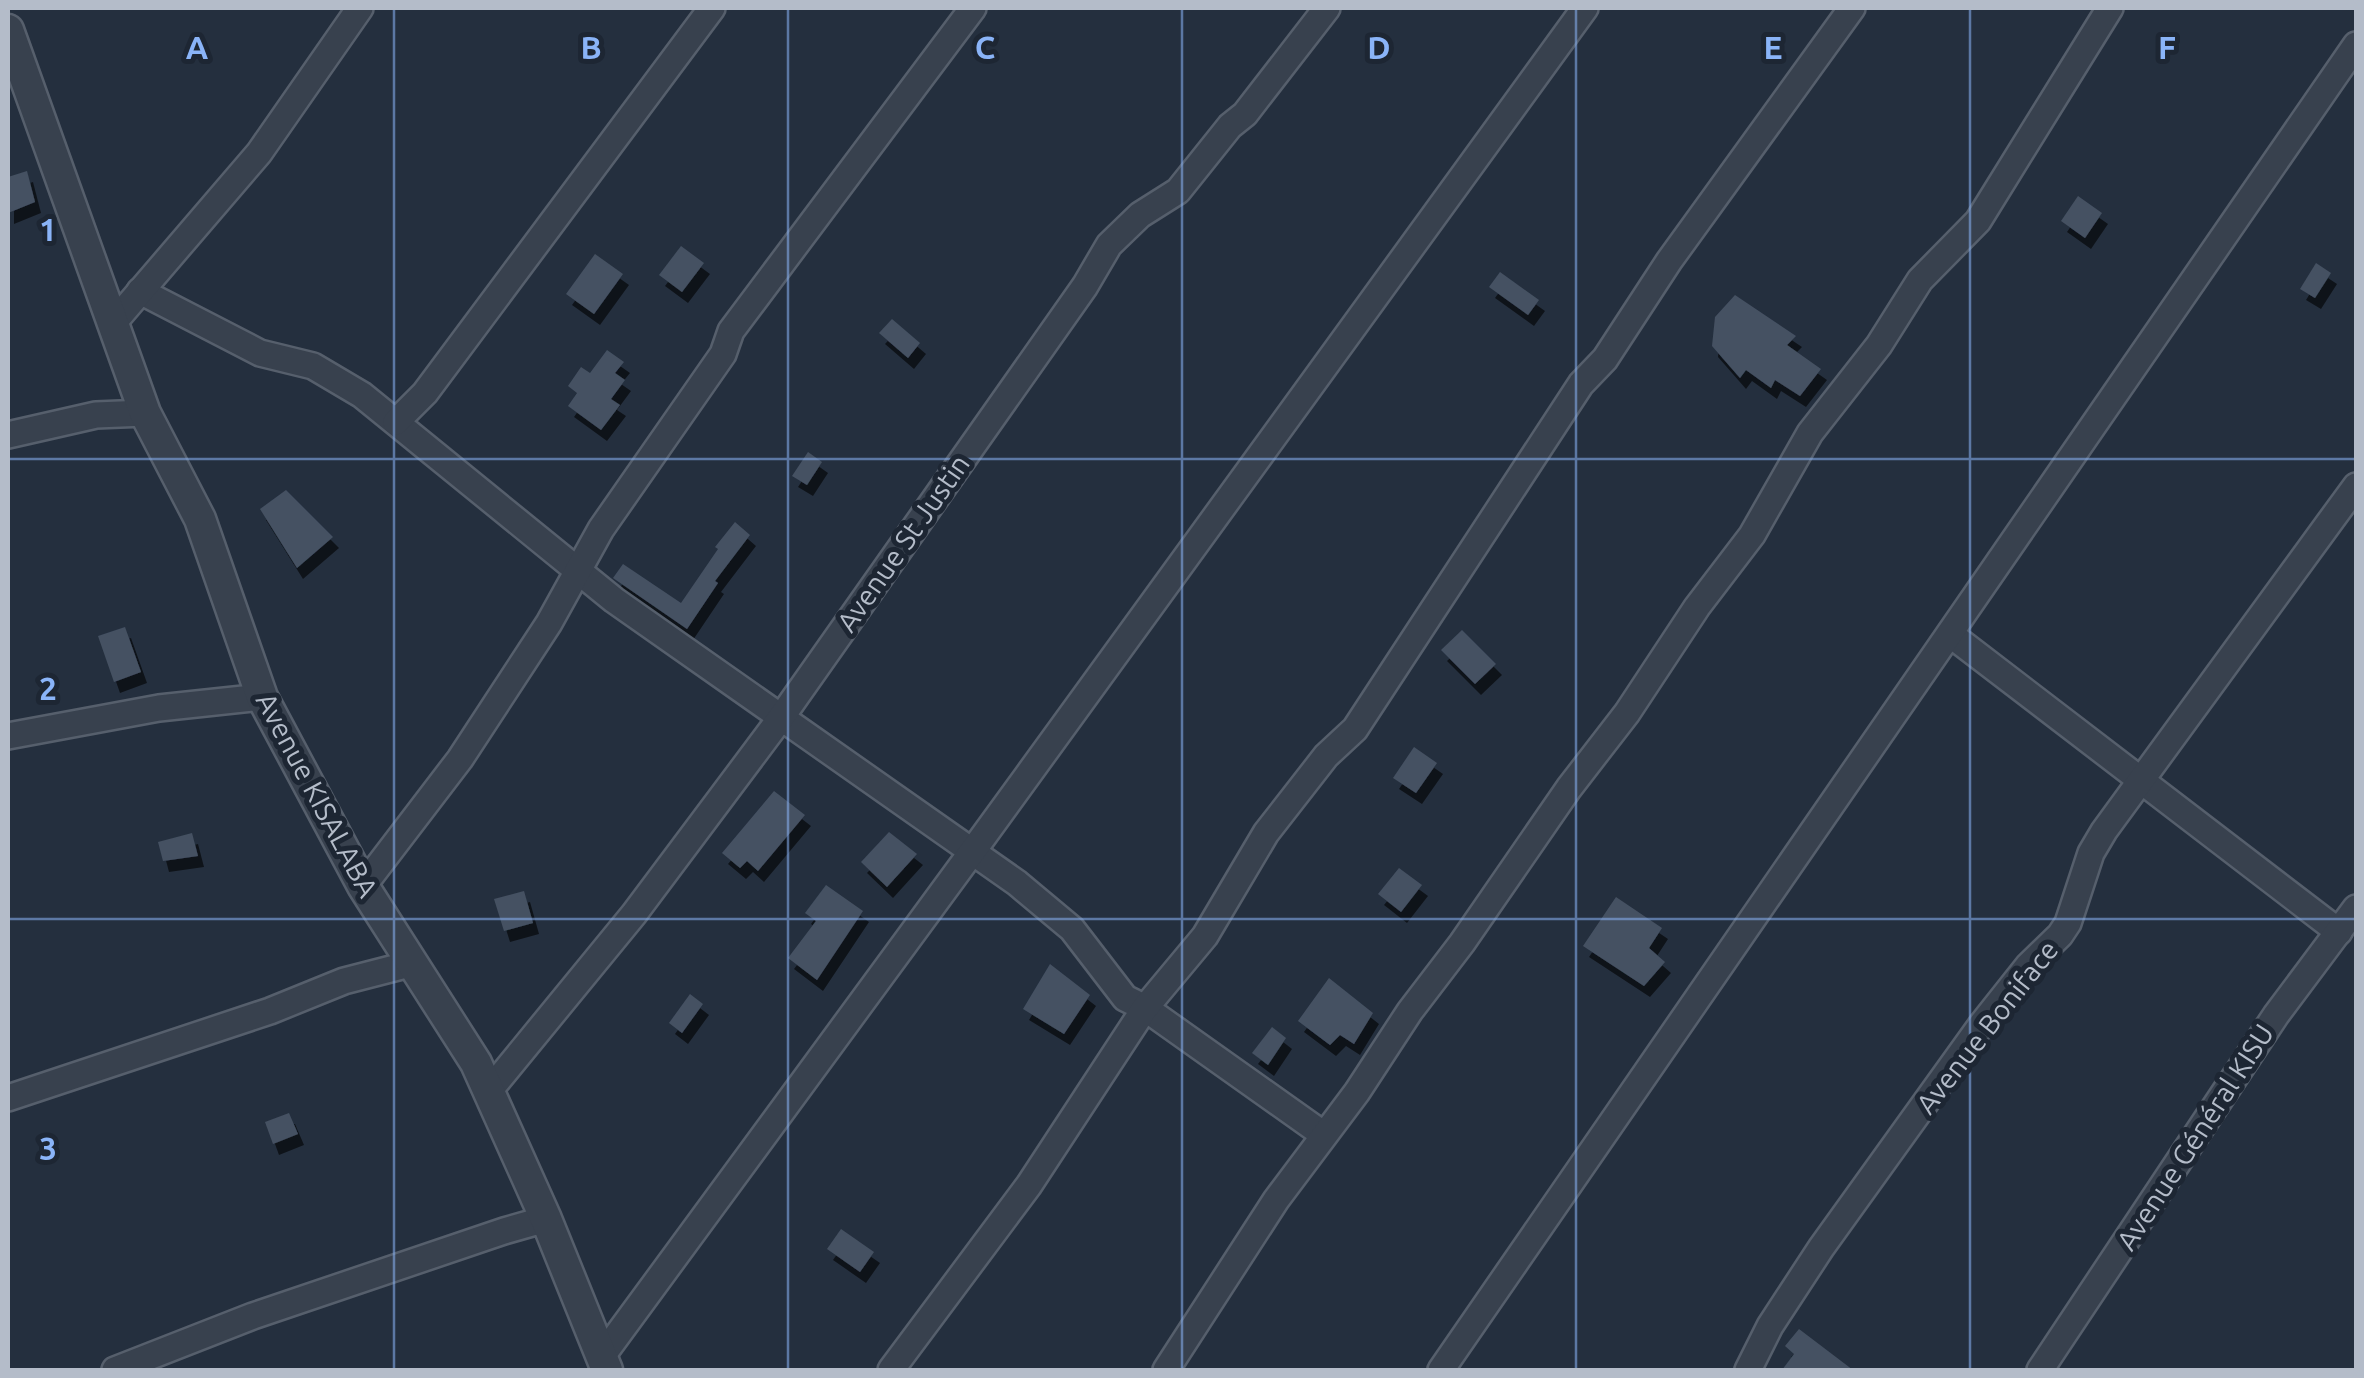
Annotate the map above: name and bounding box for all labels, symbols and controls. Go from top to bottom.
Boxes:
text: A [186,29,209,65]
text: B [580,29,602,65]
text: C [975,29,995,65]
text: D [1367,29,1391,65]
text: E [1763,29,1783,65]
text: F [2158,29,2176,65]
text: 1 [39,211,57,247]
street label: Avenue St Justin [830,448,975,637]
text: 2 [39,670,57,706]
street label: Avenue KISALABA [250,687,384,902]
street label: Avenue Boniface [1909,934,2064,1119]
street label: Avenue Général KISU [2110,1018,2279,1255]
text: 3 [39,1130,57,1166]

